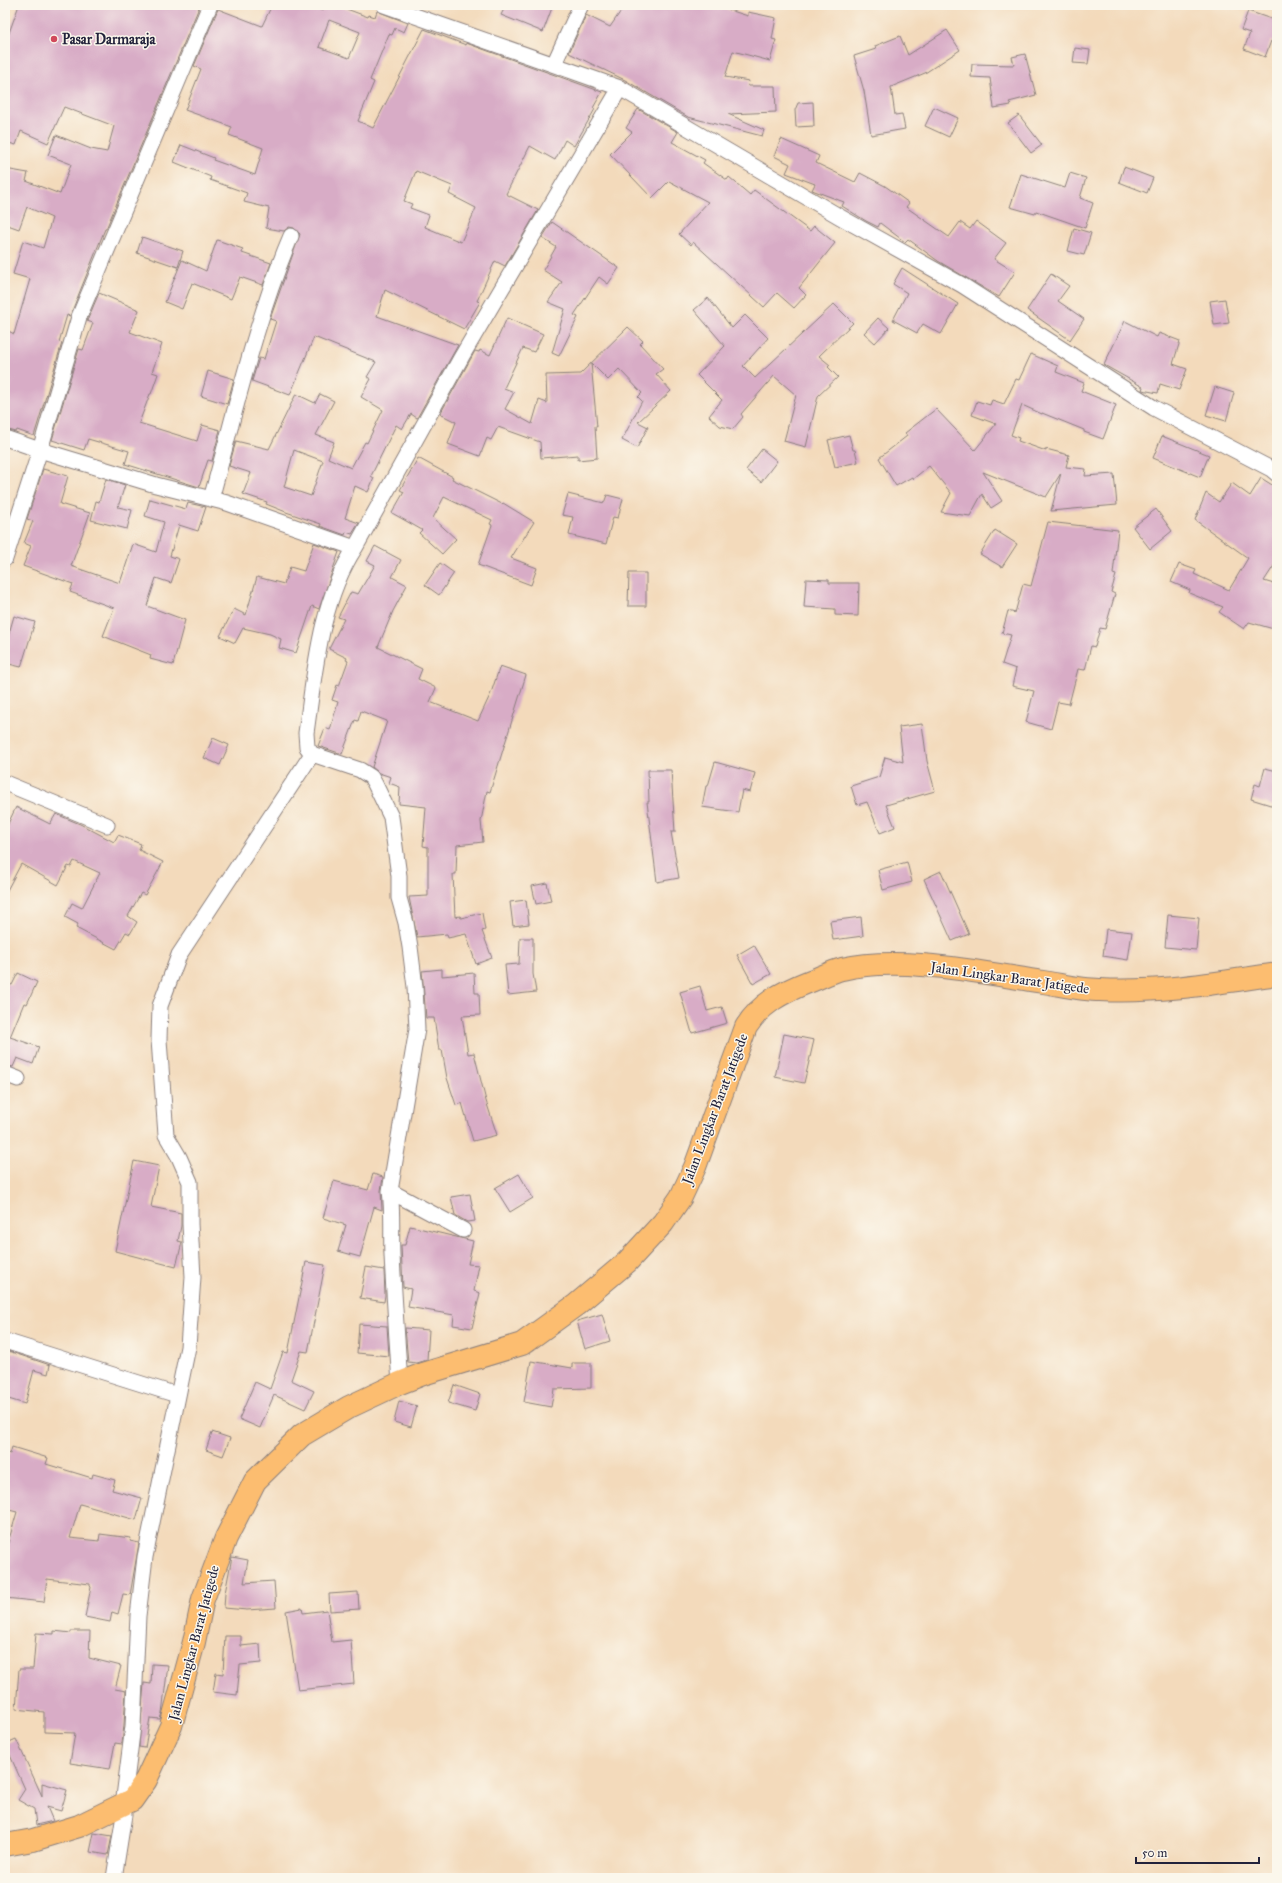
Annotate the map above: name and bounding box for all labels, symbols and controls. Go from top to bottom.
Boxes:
place label: Pasar Darmaraja [62,31,156,49]
marker: Pasar Darmaraja [49,34,59,44]
street label: Jalan Lingkar Barat Jatigede [927,958,1091,999]
street label: Jalan Lingkar Barat Jatigede [678,1031,753,1189]
street label: Jalan Lingkar Barat Jatigede [165,1563,224,1725]
scale bar [1136,1839,1259,1865]
text: 50 m [1142,1846,1167,1860]

